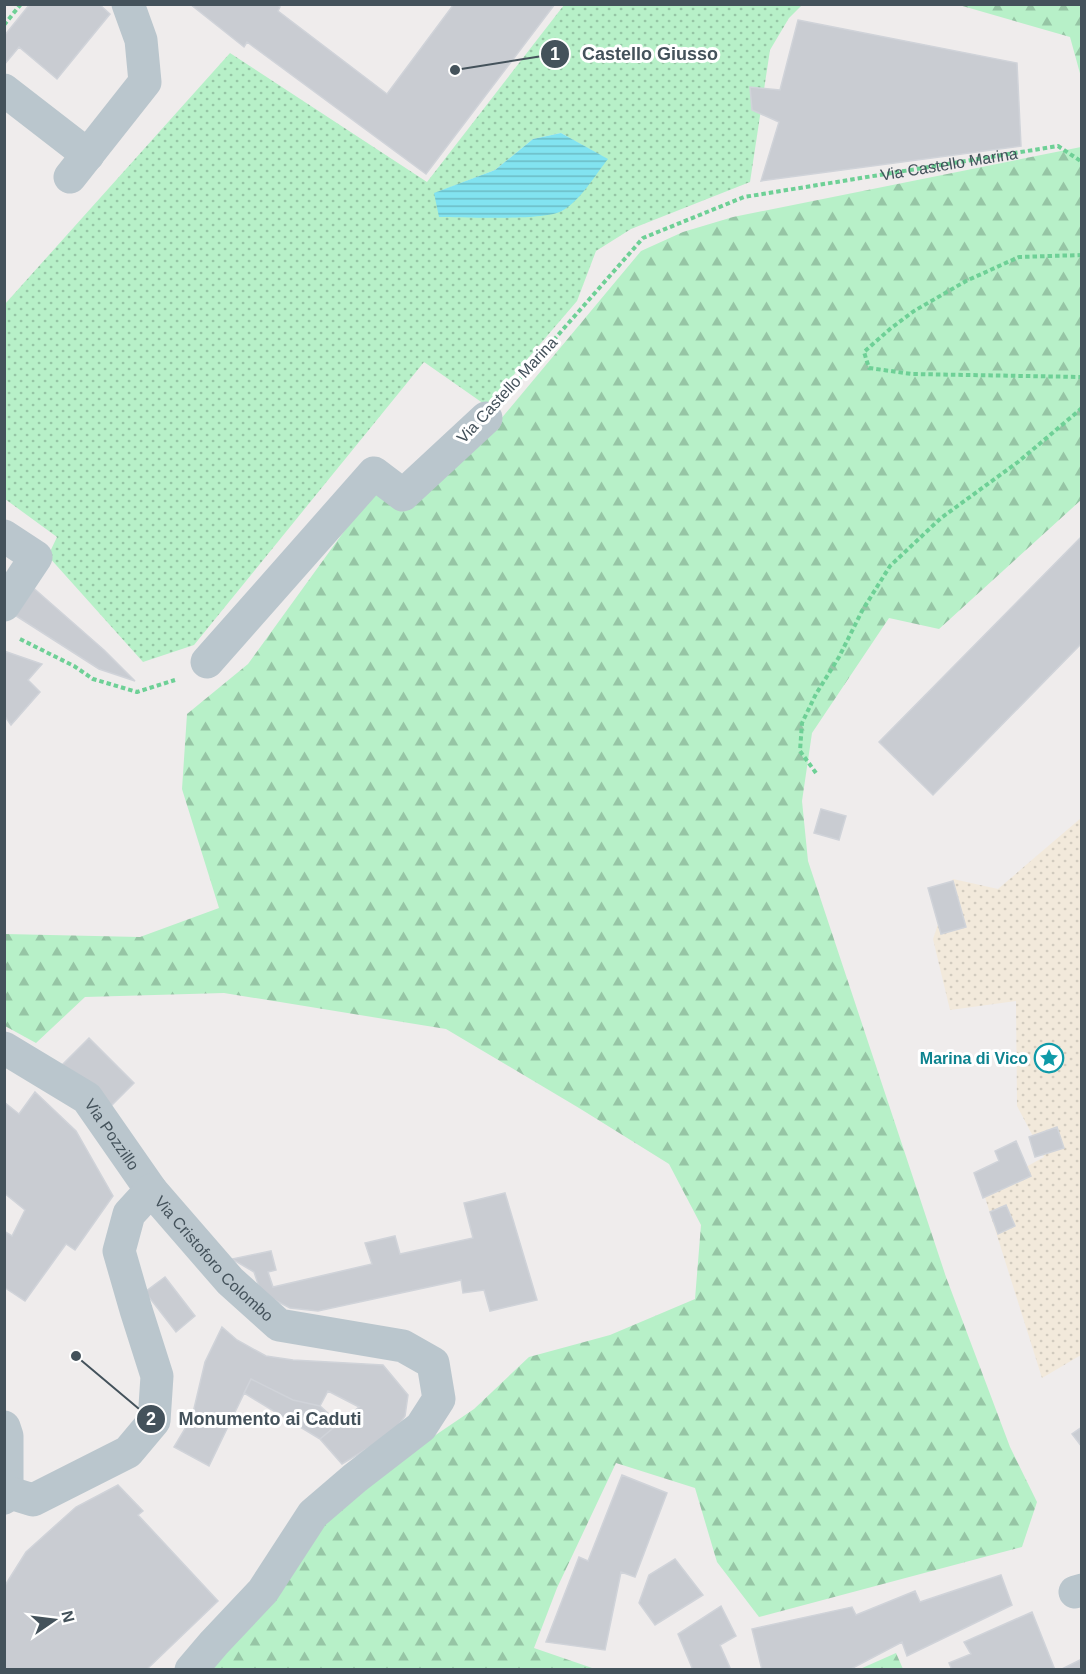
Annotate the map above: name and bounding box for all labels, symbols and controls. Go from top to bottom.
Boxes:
callout: Castello Giusso [540,36,730,72]
text: 1 [550,44,560,64]
text: Castello Giusso [582,44,718,64]
street label: Via Castello Marina [879,144,1019,183]
street label: Via Castello Marina [454,334,560,446]
place icon: Marina di Vico [1033,1042,1065,1074]
place label: Marina di Vico [920,1050,1028,1067]
street label: Via Pozzillo [82,1095,143,1173]
street label: Via Cristoforo Colombo [152,1192,277,1324]
callout: Monumento ai Caduti [136,1401,373,1437]
text: 2 [146,1409,156,1429]
text: Monumento ai Caduti [179,1409,362,1429]
north arrow [24,1590,84,1650]
text: N [58,1609,78,1624]

